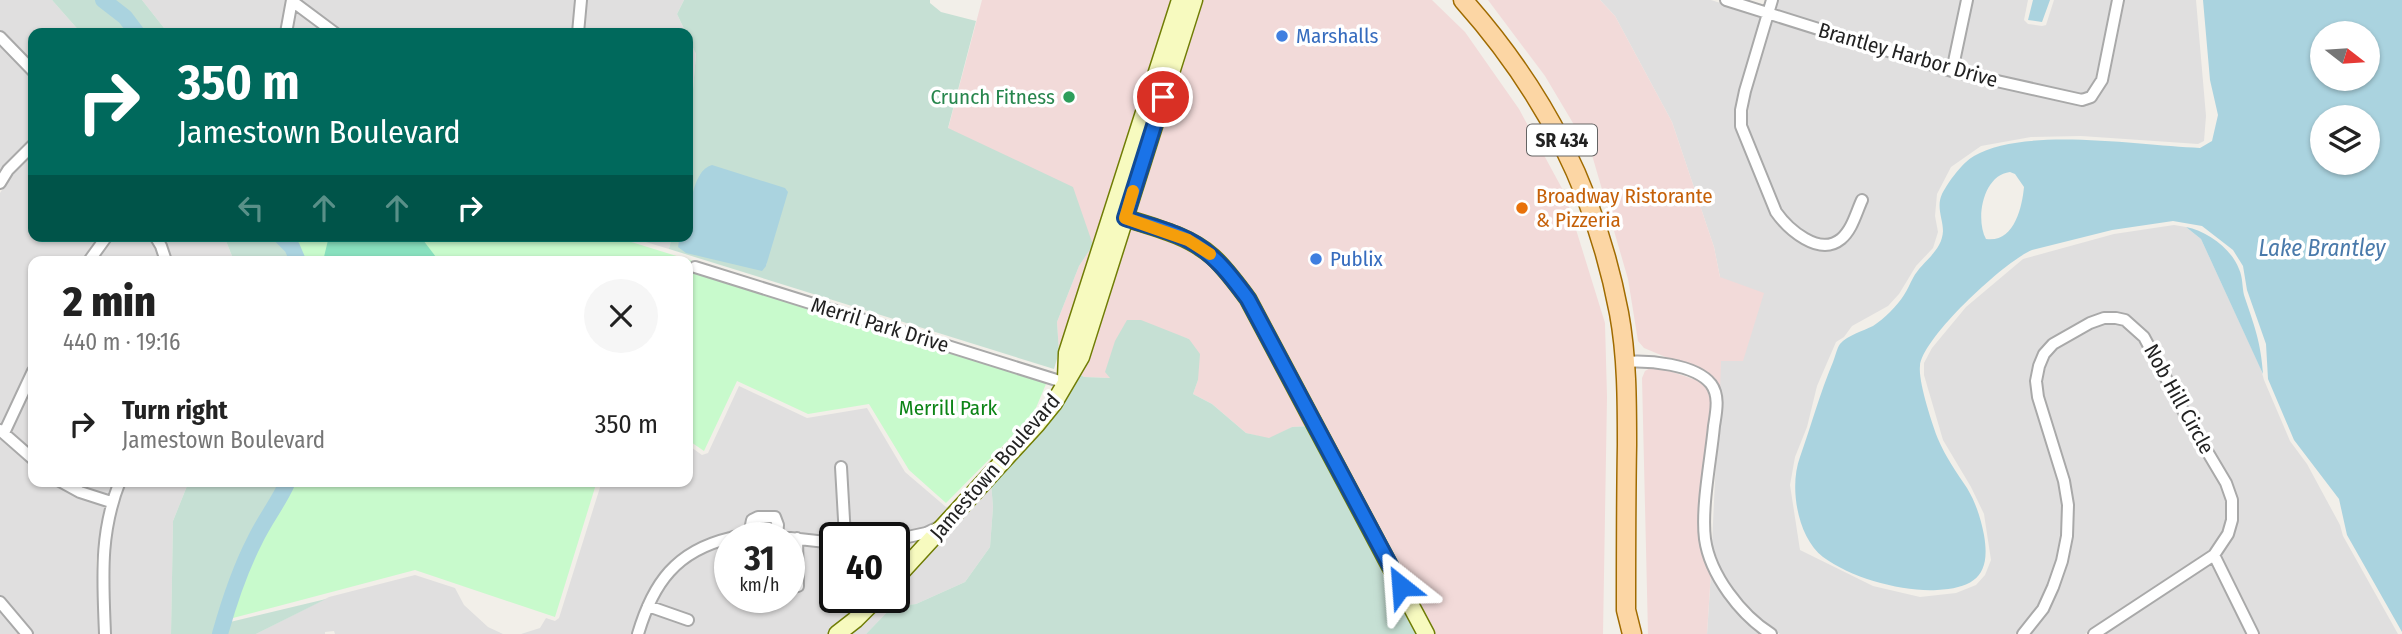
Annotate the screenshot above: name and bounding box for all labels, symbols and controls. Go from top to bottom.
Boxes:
street label: Brantley Harbor Drive [1815,17,2001,93]
north arrow [2310,21,2380,91]
map controls [2310,21,2380,175]
place label: Marshalls [1296,23,1378,49]
marker: Marshalls [1274,28,1290,44]
text: 350 m [178,53,300,112]
icon: right [63,56,154,147]
pin [1133,67,1193,127]
icon: arrive [1144,78,1182,116]
place label: Crunch Fitness [930,84,1055,110]
marker: Crunch Fitness [1061,89,1077,105]
button: layers [2310,105,2380,175]
text: Jamestown Boulevard [178,113,461,151]
road number: SR 434 [1527,124,1597,156]
place label: Broadway Ristorante & Pizzeria [1536,183,1713,233]
icon: left [232,189,270,227]
icon: ahead [305,189,343,227]
icon: ahead [378,189,416,227]
icon: right [451,189,489,227]
marker: Broadway Ristorante & Pizzeria [1514,200,1530,216]
water label: Lake Brantley [2258,234,2386,262]
place label: Publix [1330,246,1383,272]
marker: Publix [1308,251,1324,267]
text: 2 min [63,277,156,327]
button: close [584,279,658,353]
street label: Merril Park Drive [808,292,952,358]
text: 440 m · 19:16 [63,328,180,356]
street label: Nob Hill Circle [2138,340,2220,458]
street label: Jamestown Boulevard [924,388,1066,546]
text: Turn right [122,395,228,426]
park label: Merrill Park [899,395,997,421]
icon: right [63,405,101,443]
text: 350 m [595,409,658,440]
text: Jamestown Boulevard [122,426,325,454]
speed limit sign: 40 [819,522,910,613]
text: 31 [744,537,775,579]
position arrow [1364,549,1438,623]
text: km/h [739,574,780,596]

